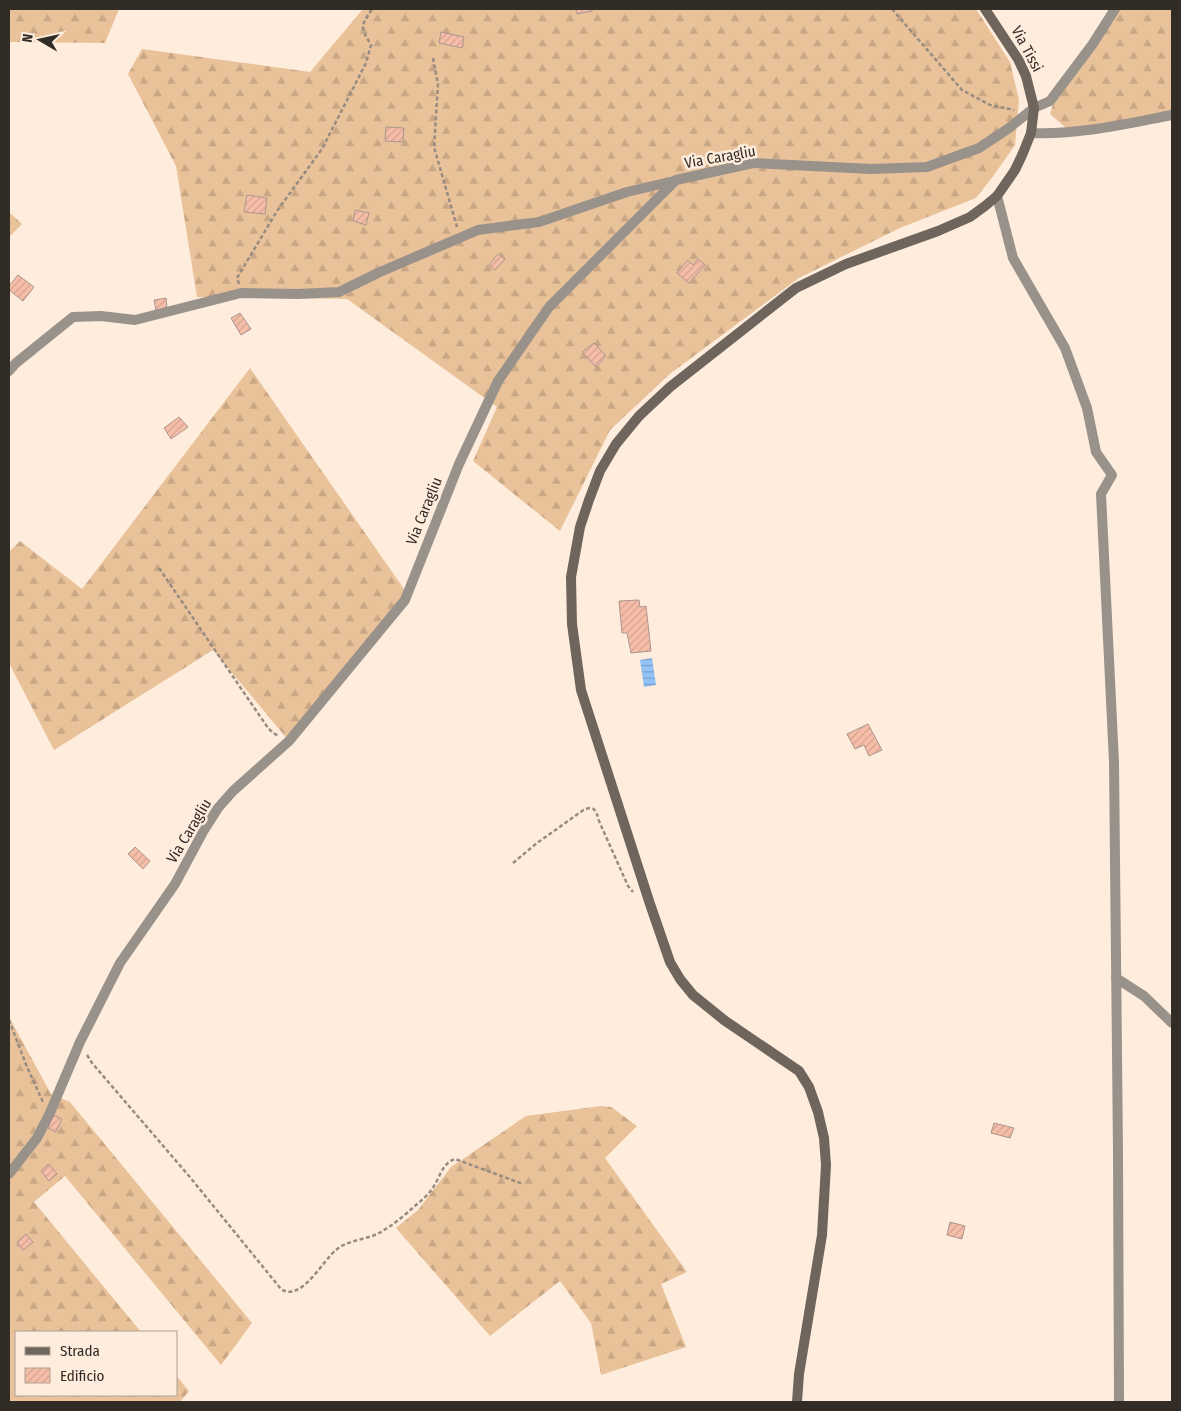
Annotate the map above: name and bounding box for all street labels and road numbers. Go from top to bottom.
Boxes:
street label: Via Tissi [1007,23,1047,75]
street label: Via Caragliu [683,142,757,172]
street label: Via Caragliu [402,474,446,548]
street label: Via Caragliu [163,796,215,866]

